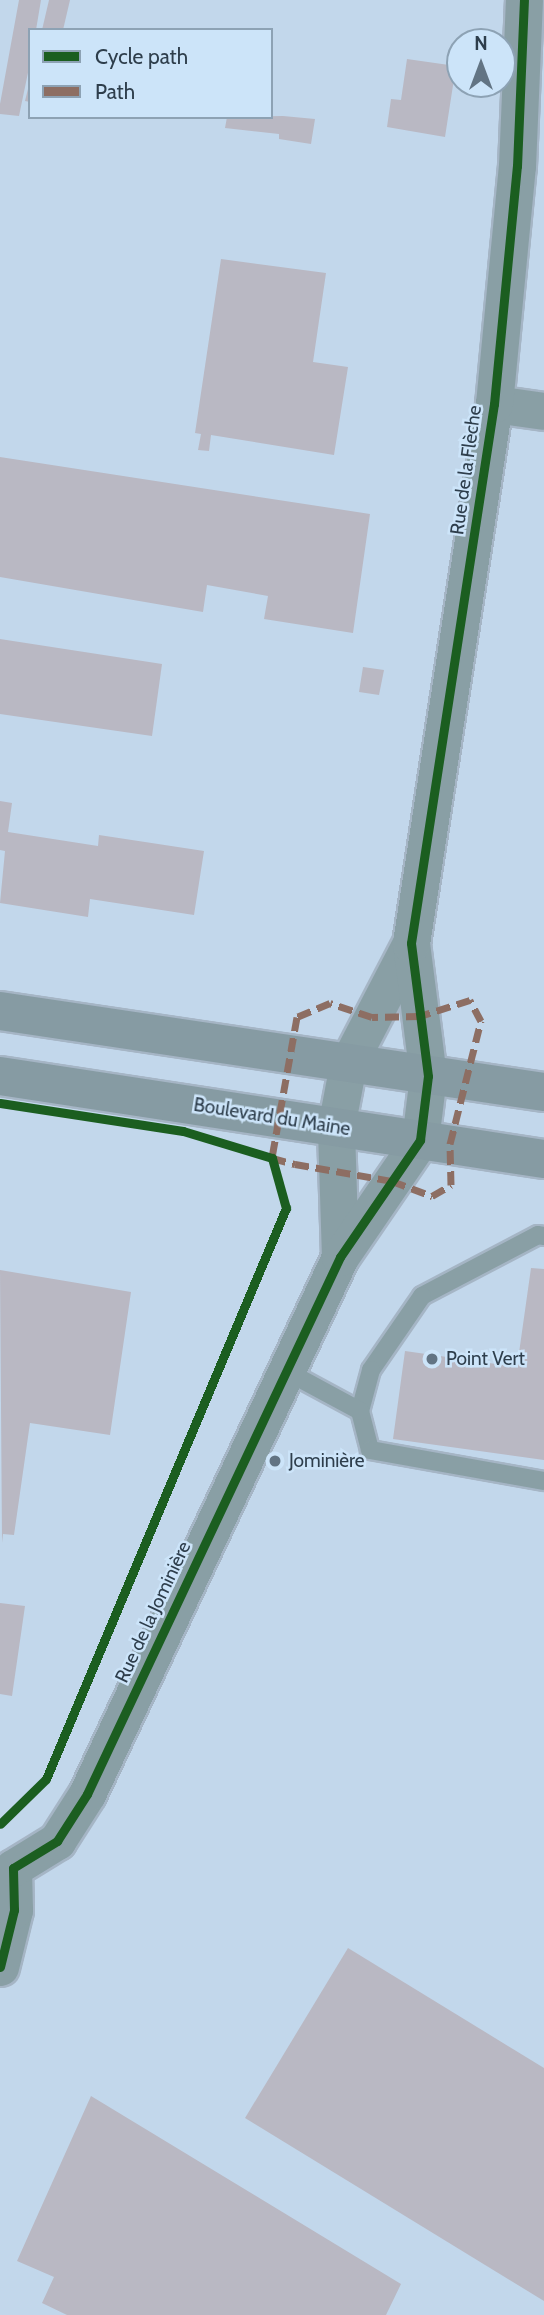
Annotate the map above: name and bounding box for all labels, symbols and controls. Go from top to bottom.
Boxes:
legend [28,28,273,119]
north arrow [446,28,516,98]
text: N [474,32,488,55]
text: Cycle path [95,44,188,69]
text: Path [95,79,135,104]
street label: Rue de la Flèche [446,404,486,536]
street label: Boulevard du Maine [192,1093,352,1141]
place label: Point Vert [446,1348,525,1370]
marker: Point Vert [424,1351,440,1367]
place label: Jominière [289,1450,365,1472]
marker: Jominière [267,1453,283,1469]
street label: Rue de la Jominière [110,1538,196,1686]

